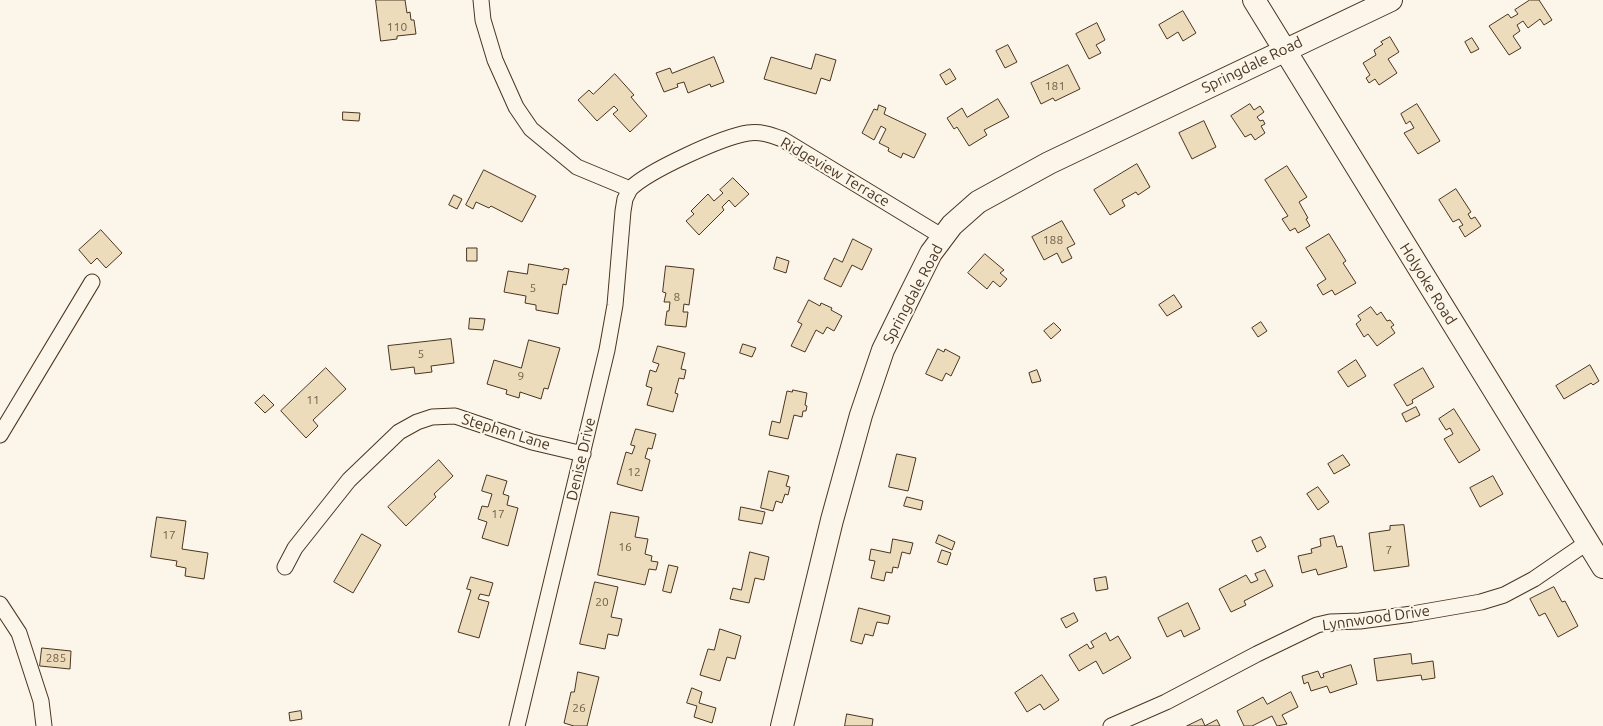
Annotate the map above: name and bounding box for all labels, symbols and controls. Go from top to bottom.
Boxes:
house number: 110 [387,20,407,34]
street label: Springdale Road [1199,33,1305,97]
house number: 181 [1045,79,1065,93]
street label: Ridgeview Terrace [777,133,893,211]
house number: 188 [1043,233,1063,247]
street label: Holyoke Road [1396,240,1460,328]
street label: Springdale Road [879,241,947,347]
house number: 5 [530,281,536,295]
house number: 8 [674,290,680,304]
house number: 5 [418,347,424,361]
house number: 9 [518,369,524,383]
house number: 11 [306,393,320,407]
street label: Stephen Lane [459,410,553,454]
street label: Denise Drive [563,416,599,502]
house number: 12 [627,465,641,479]
house number: 17 [491,507,505,521]
house number: 17 [162,528,176,542]
house number: 16 [618,540,632,554]
house number: 7 [1386,543,1392,557]
house number: 20 [595,595,609,609]
street label: Lynnwood Drive [1321,602,1431,634]
house number: 285 [46,651,66,665]
house number: 26 [572,701,586,715]

